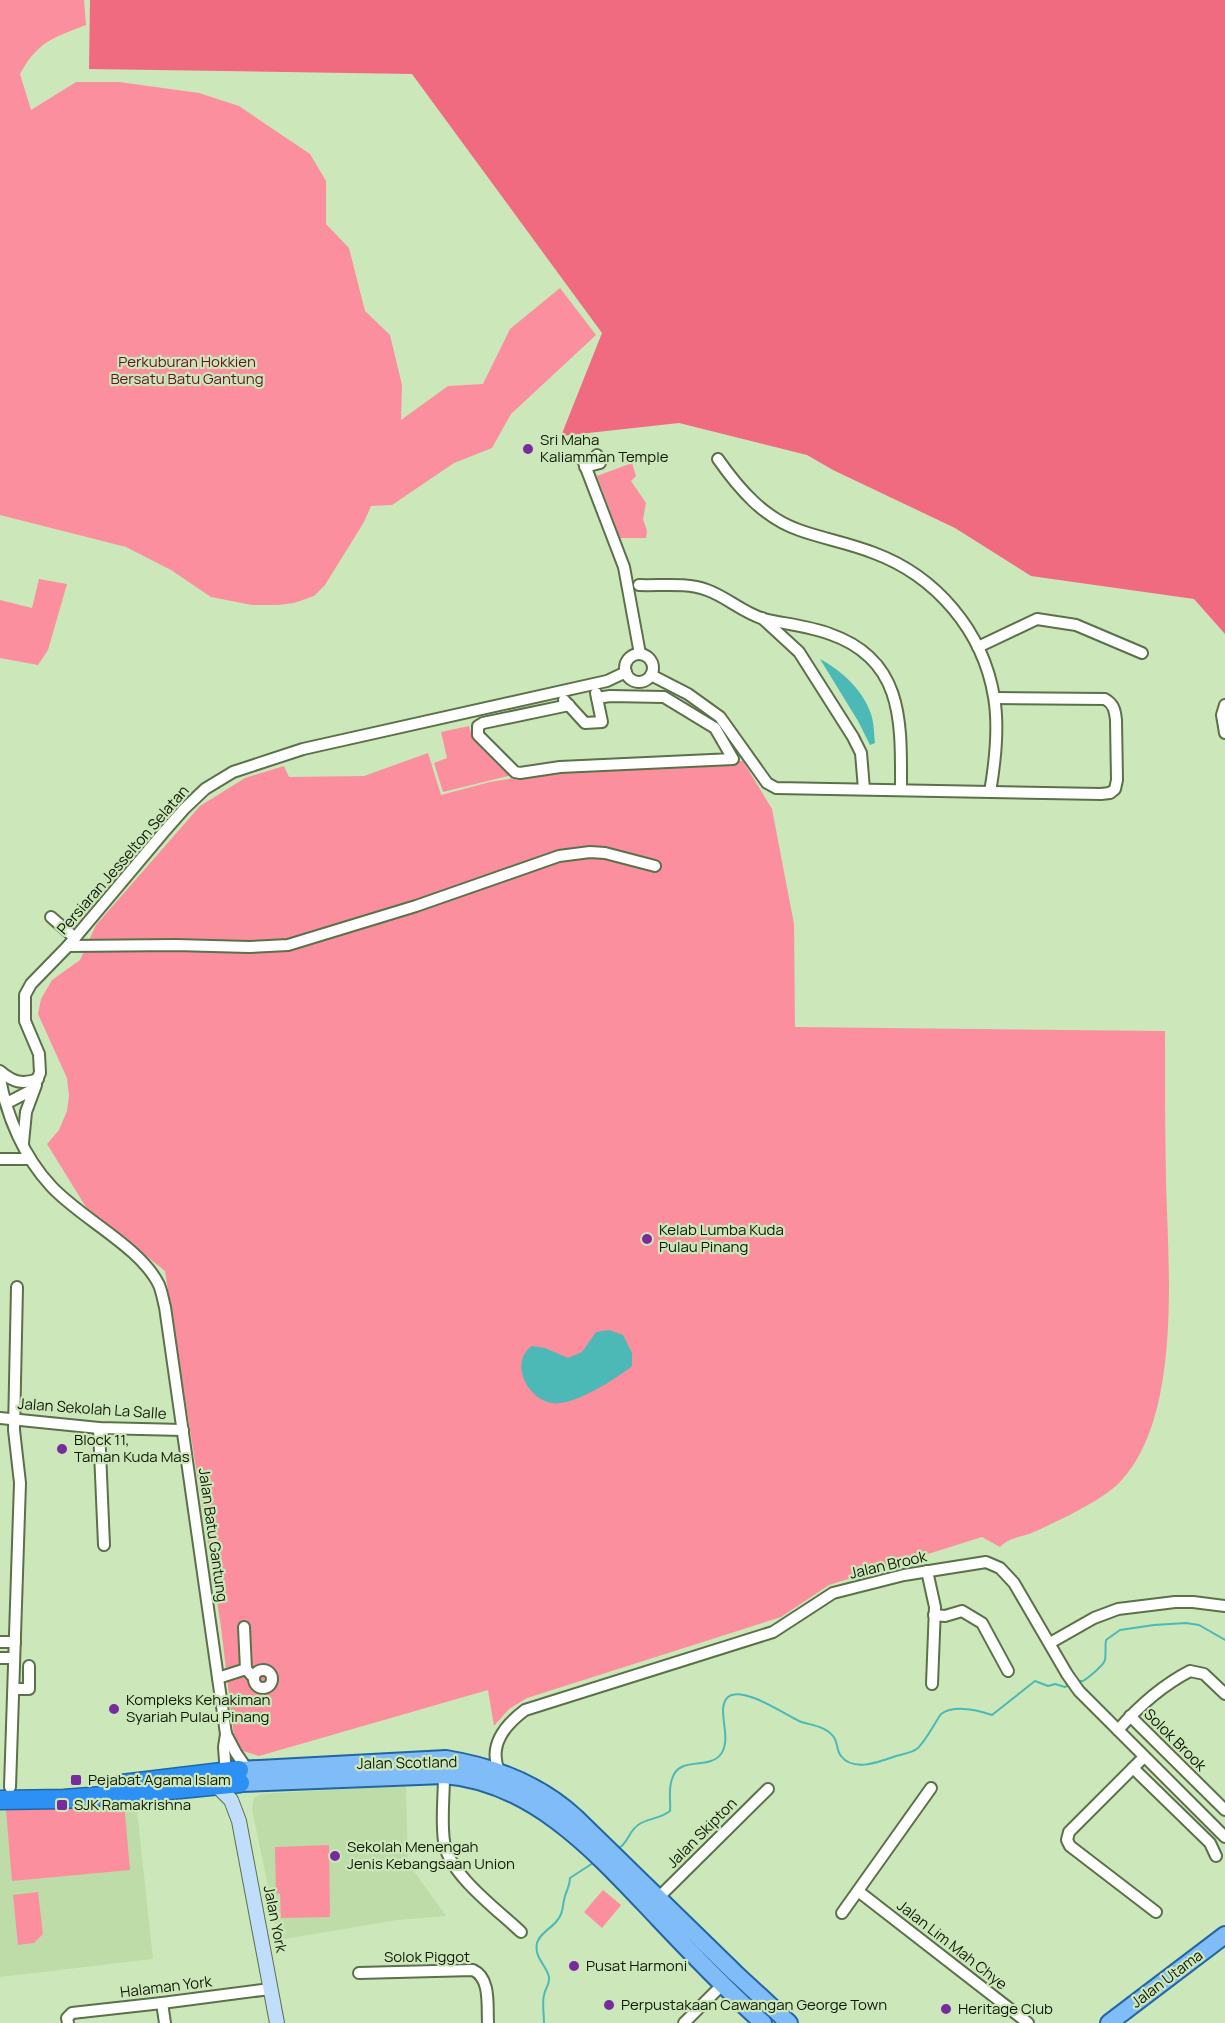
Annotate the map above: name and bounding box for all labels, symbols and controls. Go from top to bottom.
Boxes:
park label: Perkuburan Hokkien Bersatu Batu Gantung [110,351,264,389]
place label: Sri Maha Kaliamman Temple [540,429,669,467]
marker: Sri Maha Kaliamman Temple [521,442,535,456]
street label: Persiaran Jesselton Selatan [52,781,193,939]
place label: Kelab Lumba Kuda Pulau Pinang [659,1219,784,1257]
marker: Kelab Lumba Kuda Pulau Pinang [640,1232,654,1246]
street label: Jalan Sekolah La Salle [17,1393,167,1424]
place label: Block 11, Taman Kuda Mas [74,1429,190,1467]
marker: Block 11, Taman Kuda Mas [55,1442,69,1456]
street label: Jalan Batu Gantung [194,1467,233,1603]
street label: Jalan Brook [847,1545,929,1584]
place label: Kompleks Kehakiman Syariah Pulau Pinang [126,1689,271,1727]
marker: Kompleks Kehakiman Syariah Pulau Pinang [107,1702,121,1716]
street label: Solok Brook [1139,1704,1212,1776]
street label: Jalan Scotland [356,1751,458,1774]
place label: Pejabat Agama Islam [88,1769,231,1790]
marker: Pejabat Agama Islam [69,1773,83,1787]
street label: Jalan Skipton [662,1793,742,1872]
place label: SJK Ramakrishna [74,1794,191,1815]
marker: SJK Ramakrishna [55,1798,69,1812]
place label: Sekolah Menengah Jenis Kebangsaan Union [347,1836,515,1874]
marker: Sekolah Menengah Jenis Kebangsaan Union [328,1849,342,1863]
street label: Jalan York [259,1884,292,1955]
street label: Jalan Lim Mah Chye [893,1895,1012,1995]
street label: Jalan Utama [1126,1945,1207,2013]
street label: Solok Piggot [384,1946,470,1967]
place label: Pusat Harmoni [586,1955,687,1976]
marker: Pusat Harmoni [567,1959,581,1973]
street label: Halaman York [119,1970,214,2003]
place label: Perpustakaan Cawangan George Town [621,1994,887,2015]
marker: Perpustakaan Cawangan George Town [602,1998,616,2012]
place label: Heritage Club [958,1998,1053,2019]
marker: Heritage Club [939,2002,953,2016]

